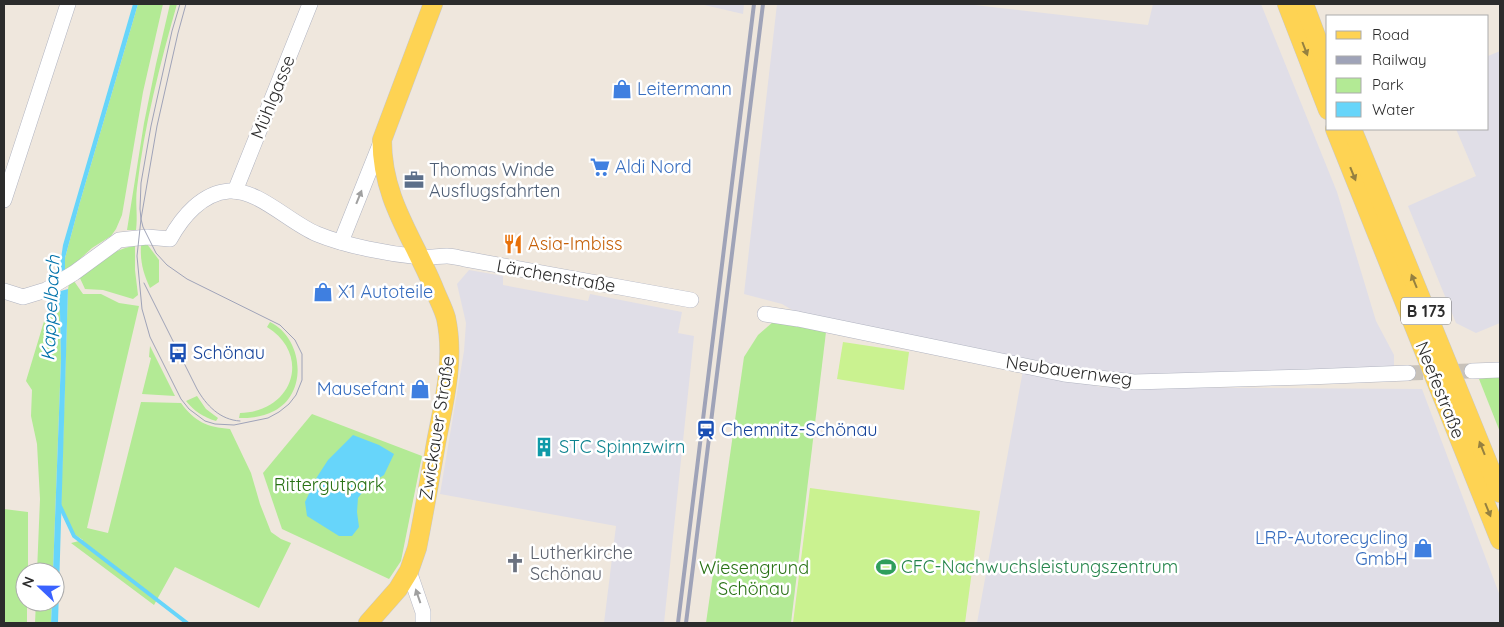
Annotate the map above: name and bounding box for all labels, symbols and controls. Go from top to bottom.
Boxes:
legend [1326,15,1489,130]
text: Road [1372,25,1409,44]
one-way arrow [1301,42,1309,56]
text: Railway [1372,50,1427,69]
street label: Mühlgasse [245,52,300,142]
text: Park [1372,75,1404,94]
place label: Leitermann [637,77,732,100]
shop icon: Leitermann [611,78,633,100]
text: Water [1372,100,1415,119]
place label: Aldi Nord [615,155,692,178]
supermarket icon: Aldi Nord [589,156,611,178]
place label: Thomas Winde Ausflugsfahrten [429,158,560,202]
one-way arrow [1349,167,1357,182]
office icon: Thomas Winde Ausflugsfahrten [403,169,425,191]
one-way arrow [355,189,363,204]
place label: Asia-Imbiss [528,232,622,255]
restaurant icon: Asia-Imbiss [502,233,524,255]
water label: Kappelbach [35,253,65,362]
street label: Lärchenstraße [495,254,617,297]
one-way arrow [1410,274,1417,289]
place label: X1 Autoteile [338,280,433,303]
shop icon: X1 Autoteile [312,281,334,303]
road number: B 173 [1401,298,1451,324]
street label: Neefestraße [1411,338,1470,442]
place label: Schönau [193,341,265,364]
bus stop icon: Schönau [167,342,189,364]
street label: Neubauernweg [1004,350,1134,391]
street label: Zwickauer Straße [414,354,459,502]
place label: Mausefant [317,377,405,400]
shop icon: Mausefant [409,378,431,400]
place label: Chemnitz-Schönau [721,418,877,441]
station icon: Chemnitz-Schönau [695,419,717,441]
place label: STC Spinnzwirn [559,435,685,458]
building icon: STC Spinnzwirn [533,436,555,458]
one-way arrow [1478,440,1486,455]
park label: Rittergutpark [274,473,384,496]
one-way arrow [1484,503,1492,517]
place label: LRP-Autorecycling GmbH [1255,526,1408,570]
shop icon: LRP-Autorecycling GmbH [1412,537,1434,559]
place label: Lutherkirche Schönau [530,541,633,585]
church icon: Lutherkirche Schönau [504,552,526,574]
place label: CFC-Nachwuchsleistungszentrum [901,555,1178,578]
park label: Wiesengrund Schönau [699,556,809,600]
sports icon: CFC-Nachwuchsleistungszentrum [875,556,897,578]
north arrow [15,562,65,612]
text: N [18,574,38,590]
one-way arrow [414,589,421,604]

